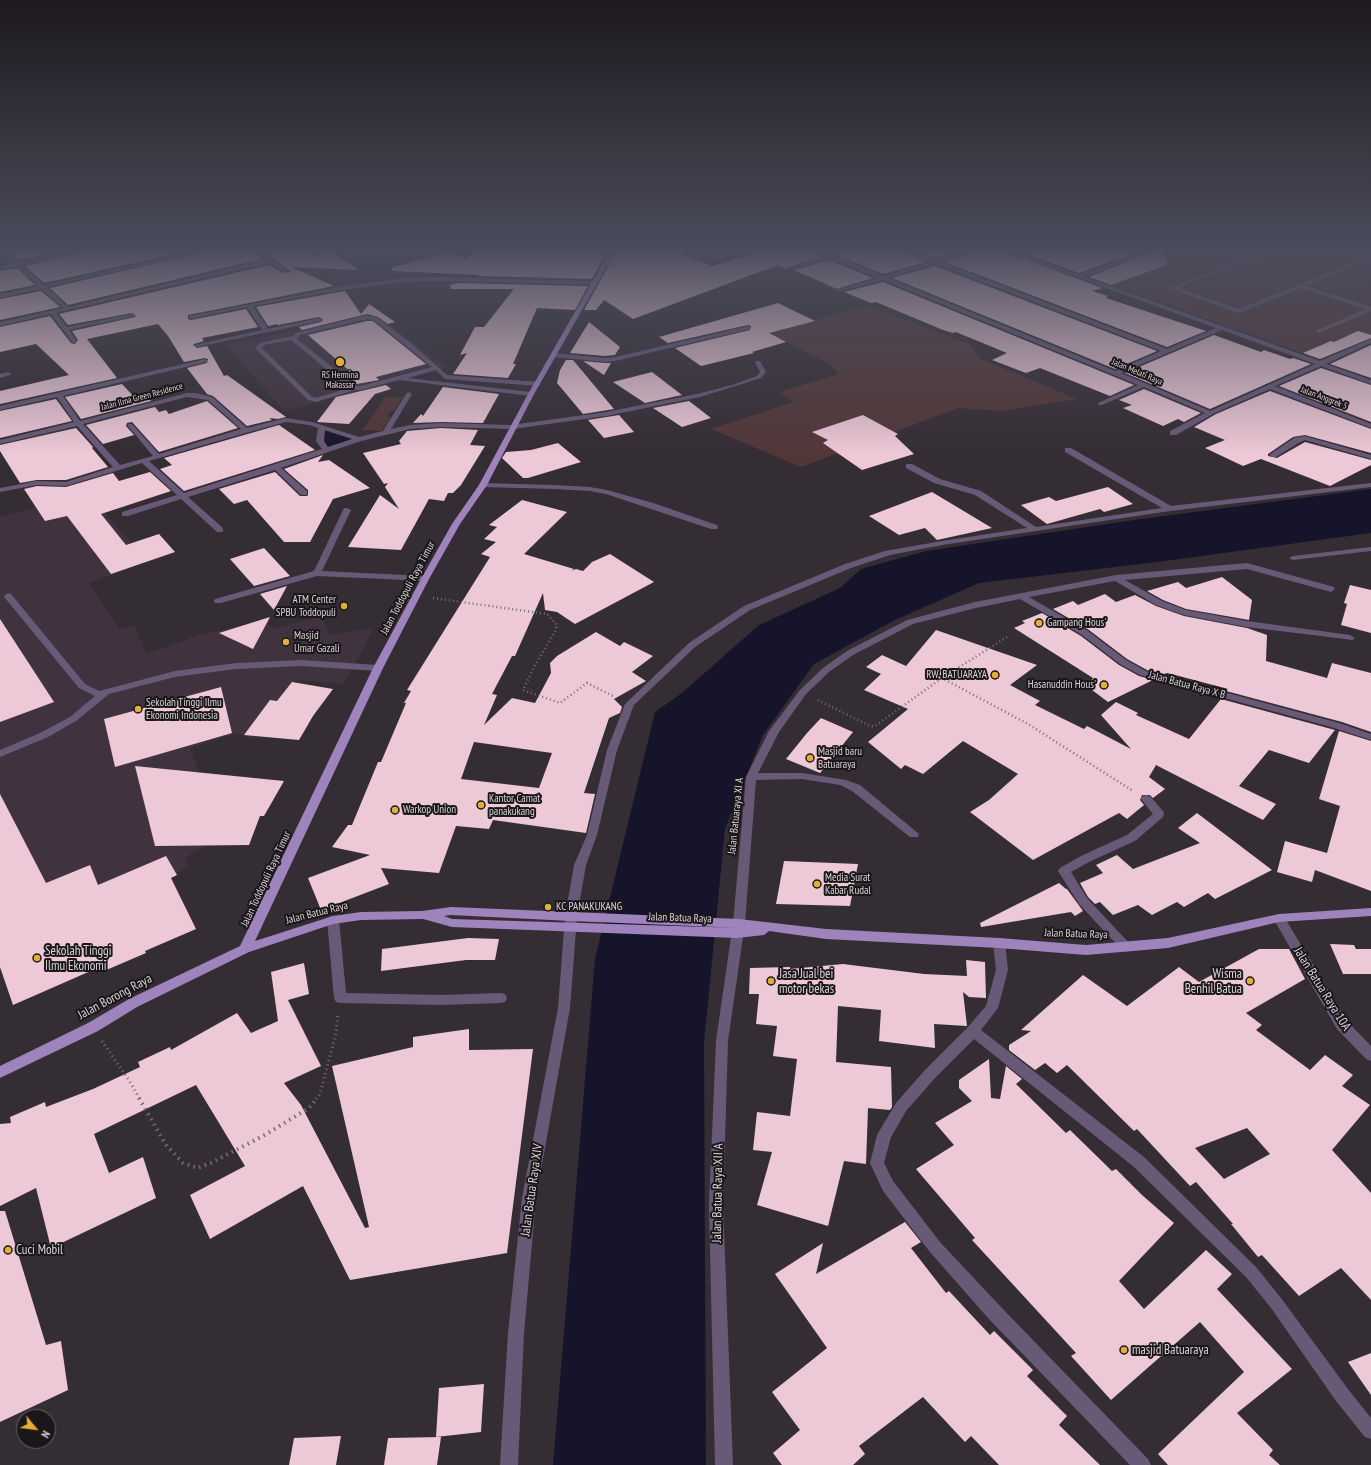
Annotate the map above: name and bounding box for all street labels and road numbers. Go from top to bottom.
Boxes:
street label: Jalan Melati Raya [1110,357,1164,387]
street label: Jalan Ilma Green Residence [100,381,184,413]
street label: Jalan Anggrek 5 [1299,384,1349,412]
street label: Jalan Toddopuli Raya Timur [378,539,438,637]
street label: Jalan Batua Raya X B [1147,668,1227,702]
street label: Jalan Batuaraya XI A [725,777,747,855]
street label: Jalan Toddopuli Raya Timur [238,829,294,929]
street label: Jalan Batua Raya [285,899,349,927]
street label: Jalan Batua Raya [648,910,712,926]
street label: Jalan Batua Raya [1044,926,1108,942]
street label: Jalan Batua Raya 10A [1290,944,1354,1034]
street label: Jalan Borong Raya [75,971,155,1023]
street label: Jalan Batua Raya XIV [518,1143,546,1237]
street label: Jalan Batua Raya XII A [709,1143,727,1243]

